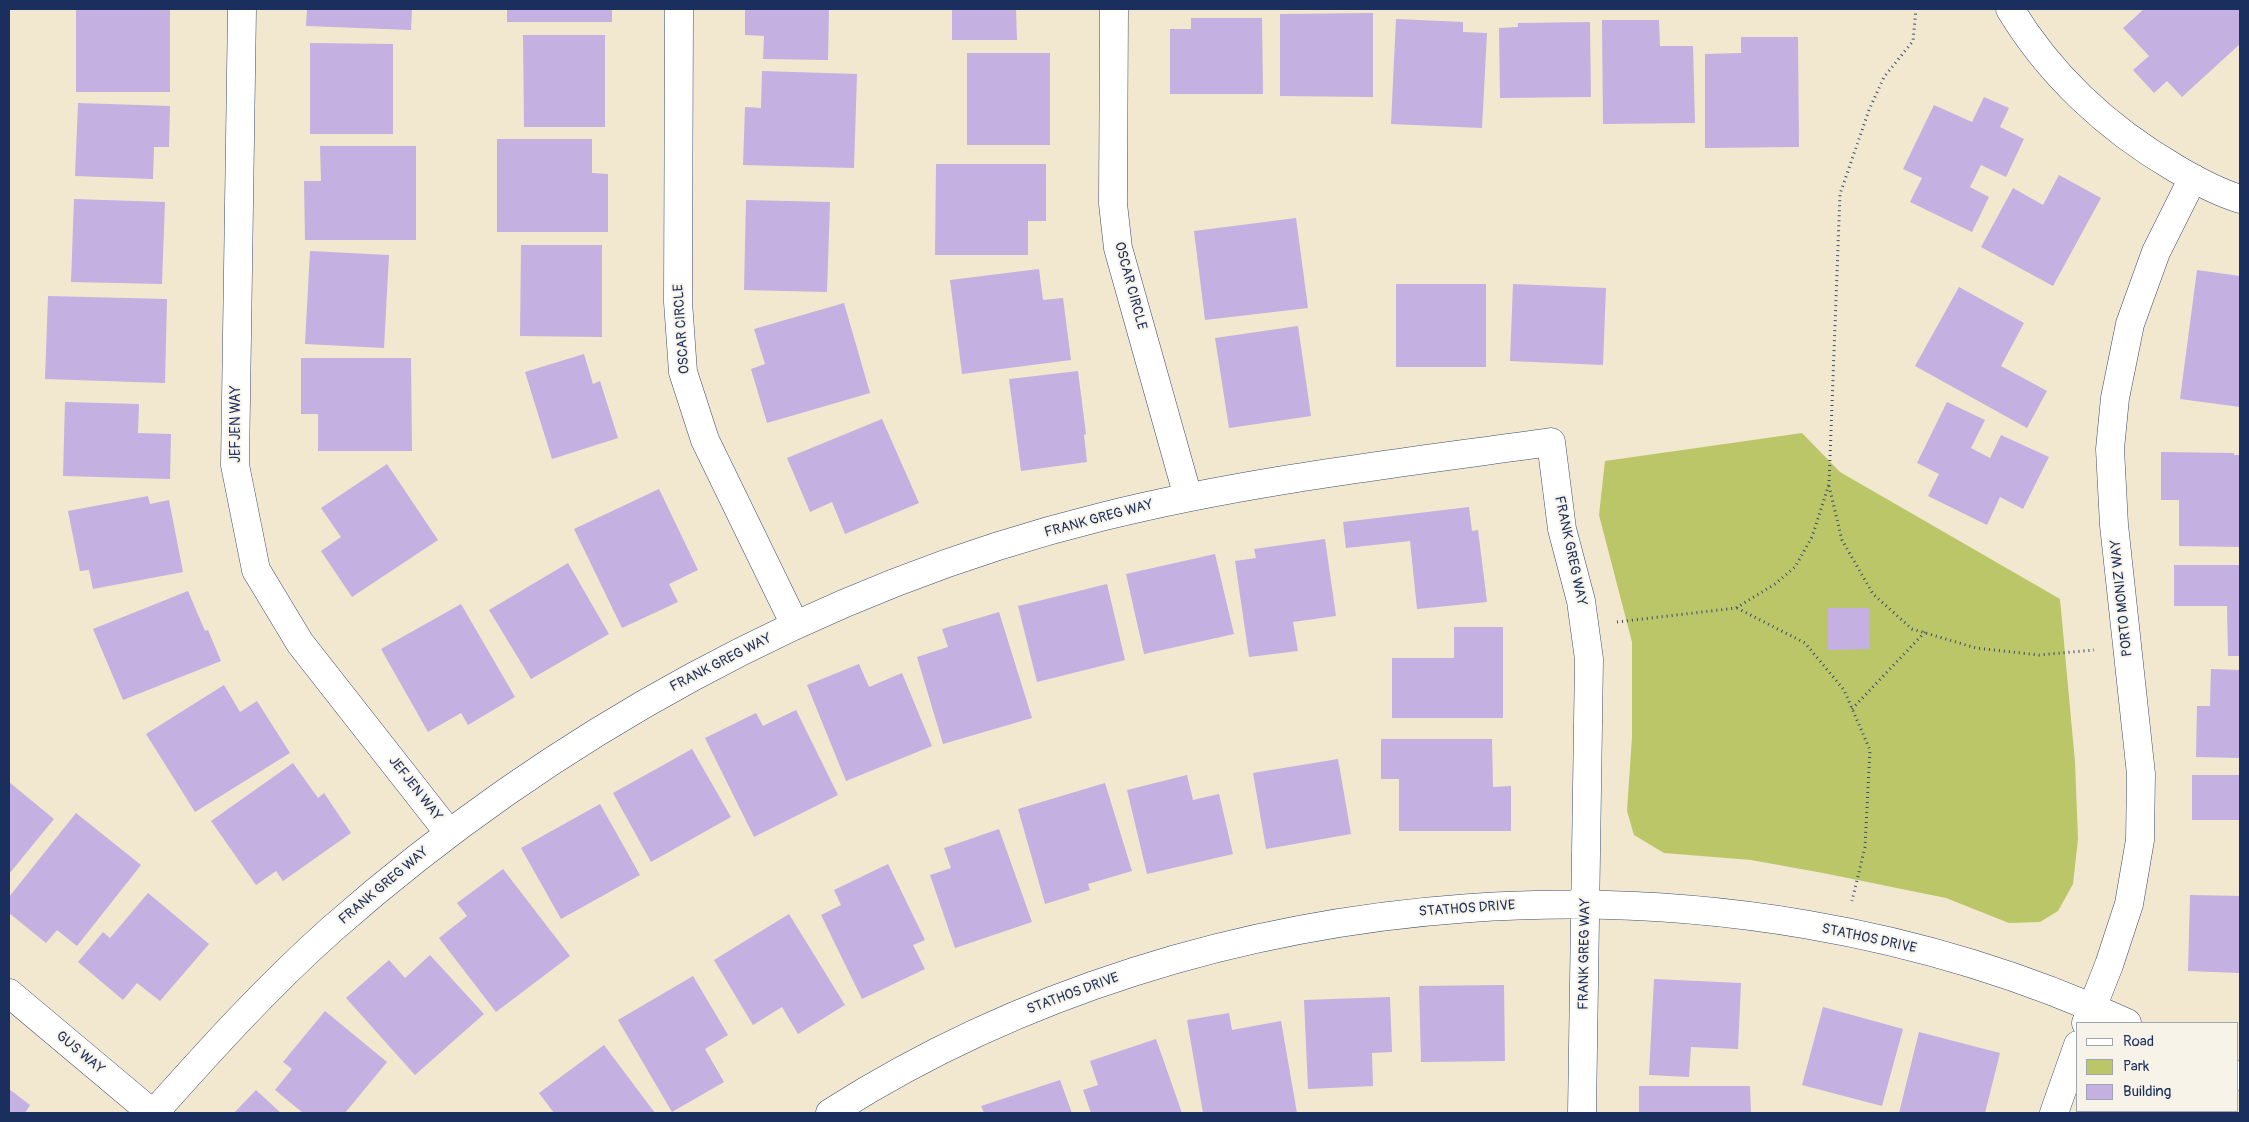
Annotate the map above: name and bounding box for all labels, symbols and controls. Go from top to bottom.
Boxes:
street label: OSCAR CIRCLE [1110,240,1150,332]
street label: OSCAR CIRCLE [670,283,694,375]
street label: JEFJEN WAY [228,385,244,463]
street label: FRANK GREG WAY [1550,495,1590,607]
street label: FRANK GREG WAY [1043,496,1155,542]
street label: PORTO MONIZ WAY [2107,539,2137,657]
street label: FRANK GREG WAY [667,630,775,696]
street label: JEFJEN WAY [385,753,445,825]
street label: FRANK GREG WAY [336,844,432,928]
street label: STATHOS DRIVE [1418,897,1516,921]
street label: FRANK GREG WAY [1576,898,1594,1010]
street label: STATHOS DRIVE [1820,921,1918,957]
street label: STATHOS DRIVE [1025,970,1121,1018]
legend [2076,1022,2239,1112]
street label: GUS WAY [52,1028,108,1078]
text: Road [2123,1032,2154,1051]
text: Park [2123,1057,2149,1076]
text: Building [2123,1082,2171,1101]

